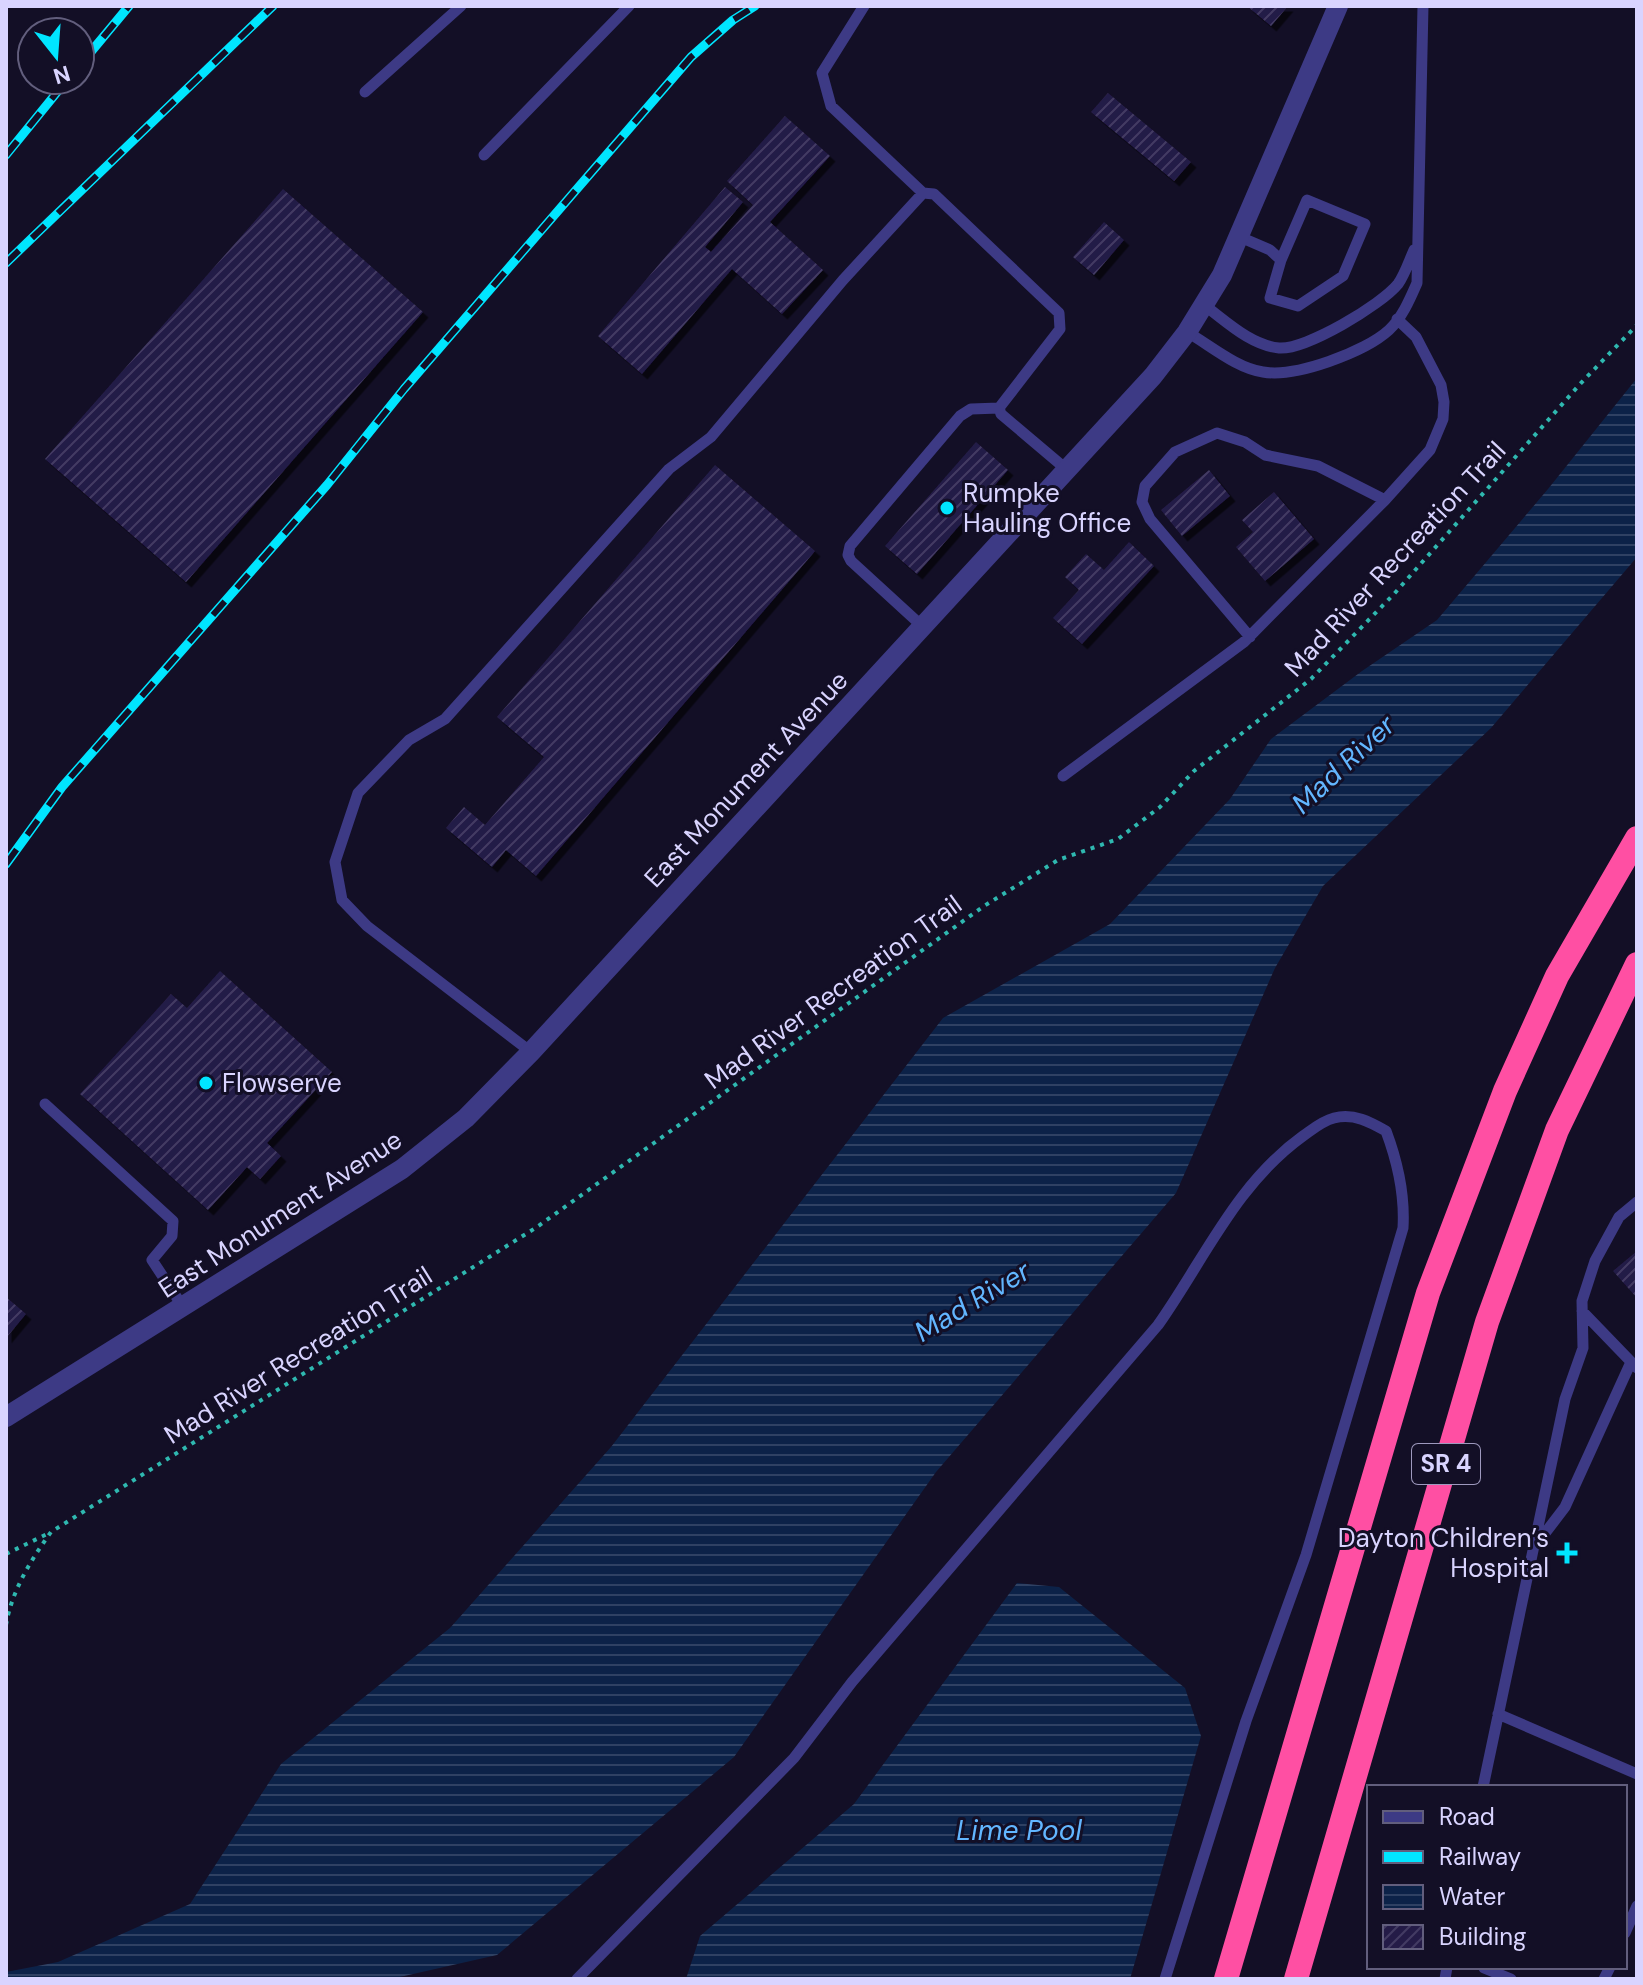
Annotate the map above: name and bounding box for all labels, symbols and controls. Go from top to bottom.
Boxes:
north arrow [16,16,96,96]
text: N [50,58,74,91]
street label: Mad River Recreation Trail [1277,434,1513,684]
place label: Rumpke Hauling Office [963,476,1131,540]
marker: Rumpke Hauling Office [938,499,956,517]
street label: East Monument Avenue [637,664,855,894]
water label: Mad River [1284,707,1403,822]
street label: Mad River Recreation Trail [698,887,968,1097]
place label: Flowserve [222,1066,342,1100]
marker: Flowserve [197,1074,215,1092]
street label: East Monument Avenue [152,1122,408,1306]
water label: Mad River [908,1252,1037,1350]
street label: Mad River Recreation Trail [158,1258,438,1452]
road number: SR 4 [1412,1444,1480,1484]
place label: Dayton Children’s Hospital [1338,1521,1549,1585]
marker: Dayton Children’s Hospital [1556,1542,1578,1564]
legend [1367,1785,1627,1969]
text: Road [1439,1801,1495,1832]
water label: Lime Pool [956,1812,1083,1849]
text: Railway [1439,1841,1521,1872]
text: Water [1439,1881,1505,1912]
text: Building [1439,1921,1526,1952]

